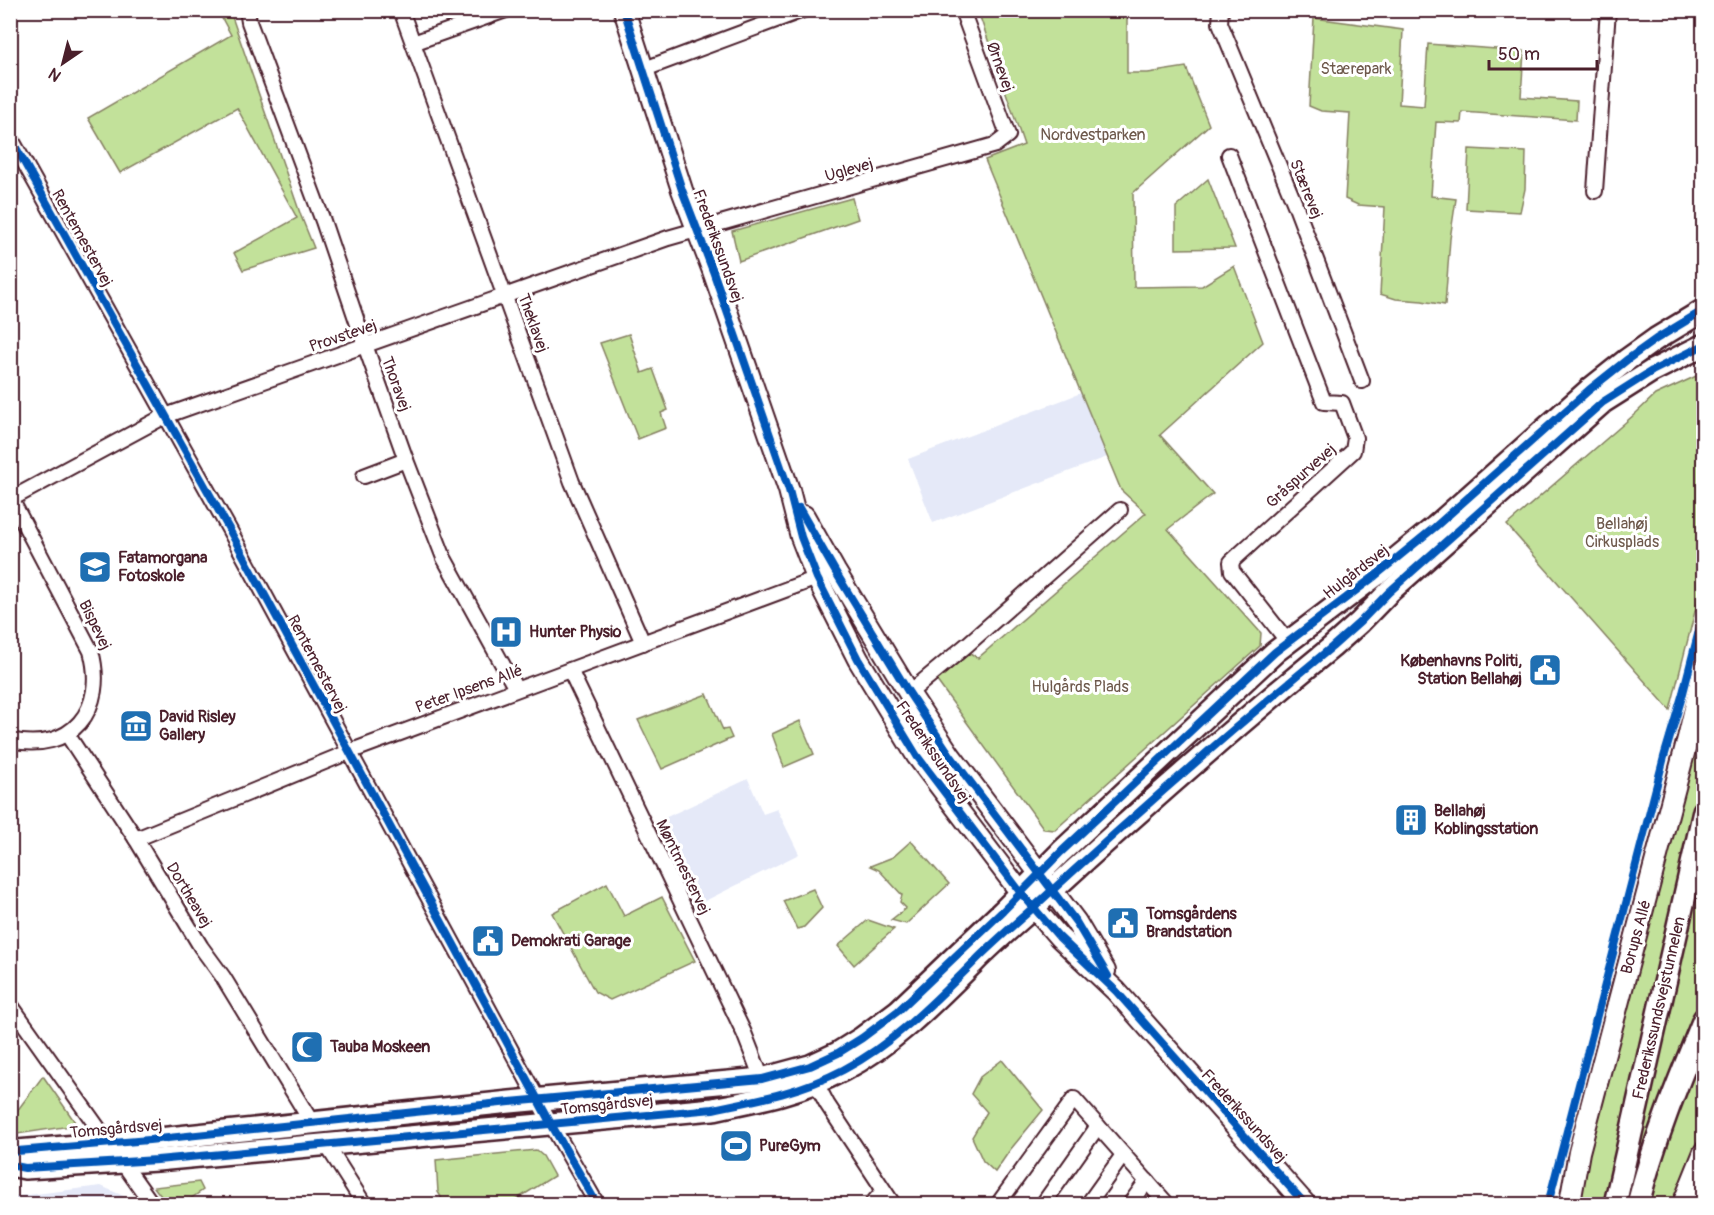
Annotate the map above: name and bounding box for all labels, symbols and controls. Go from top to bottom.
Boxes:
north arrow [33,33,93,93]
scale bar [1489,33,1597,71]
street label: Ørnevej [982,39,1018,95]
text: 50 m [1498,43,1540,66]
park label: Stærepark [1321,59,1392,79]
text: N [45,63,65,86]
park label: Nordvestparken [1040,125,1146,145]
street label: Uglevej [823,154,875,186]
street label: Stærevej [1285,156,1327,222]
street label: Rentemestervej [47,186,117,290]
street label: Frederikssundsvej [688,187,748,305]
street label: Theklavej [513,291,553,355]
street label: Provstevej [307,315,379,357]
street label: Thoravej [377,354,415,414]
street label: Gråspurvevej [1262,439,1340,513]
park label: Bellahøj Cirkusplads [1585,514,1659,552]
street label: Hulgårdsvej [1319,540,1393,604]
place label: Fatamorgana Fotoskole [118,548,208,586]
school or university icon: Fatamorgana Fotoskole [77,549,113,585]
street label: Bispevej [74,597,116,653]
street label: Rentemestervej [283,612,351,716]
hospital icon: Hunter Physio [488,614,524,650]
place label: Hunter Physio [529,622,622,642]
place label: Københavns Politi, Station Bellahøj [1400,651,1522,689]
public building icon: Københavns Politi, Station Bellahøj [1527,652,1563,688]
street label: Peter Ipsens Allé [413,660,525,718]
park label: Hulgårds Plads [1031,677,1129,697]
street label: Frederikssundsvej [891,697,975,807]
place label: David Risley Gallery [159,707,236,745]
museum icon: David Risley Gallery [118,708,154,744]
place label: Bellahøj Koblingsstation [1434,801,1538,839]
building icon: Bellahøj Koblingsstation [1393,802,1429,838]
street label: Møntmestervej [651,816,715,918]
street label: Dortheavej [162,859,216,931]
street label: Borups Allé [1616,898,1656,976]
place label: Tomsgårdens Brandstation [1145,904,1237,942]
public building icon: Tomsgårdens Brandstation [1105,905,1141,941]
street label: Frederikssundsvejstunnelen [1628,915,1690,1101]
public building icon: Demokrati Garage [470,923,506,959]
place label: Demokrati Garage [511,931,632,951]
mosque icon: Tauba Moskeen [289,1029,325,1065]
place label: Tauba Moskeen [329,1037,430,1057]
street label: Frederikssundsvej [1197,1065,1291,1167]
street label: Tomsgårdsvej [560,1090,654,1120]
street label: Tomsgårdsvej [69,1115,163,1143]
sports icon: PureGym [718,1128,754,1164]
place label: PureGym [759,1136,821,1156]

